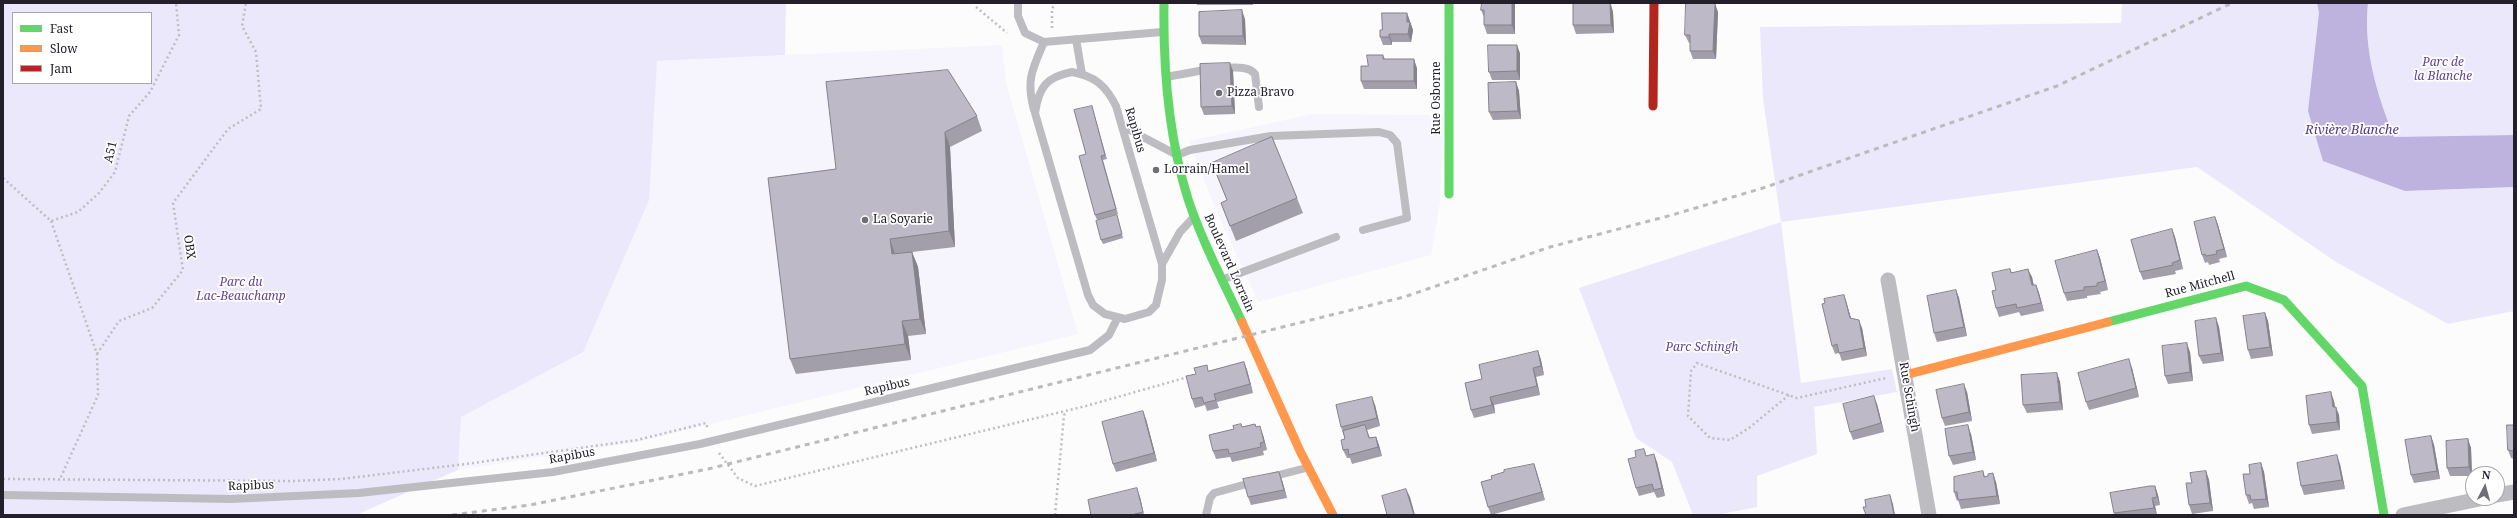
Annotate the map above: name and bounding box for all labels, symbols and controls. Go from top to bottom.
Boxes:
legend [12,12,152,84]
text: Fast [50,20,73,37]
text: Slow [50,40,78,57]
park label: Parc de la Blanche [2414,56,2472,84]
text: Jam [50,60,72,77]
street label: Rue Osborne [1430,61,1444,135]
place label: Pizza Bravo [1227,86,1294,100]
marker: Pizza Bravo [1214,88,1224,98]
street label: Rapibus [1122,106,1148,154]
water label: Rivière Blanche [2305,122,2399,138]
street label: A51 [102,140,120,164]
place label: Lorrain/Hamel [1164,163,1249,177]
marker: Lorrain/Hamel [1151,165,1161,175]
street label: Boulevard Lorrain [1201,212,1257,314]
place label: La Soyarie [873,213,933,227]
marker: La Soyarie [860,215,870,225]
street label: OBX [180,234,198,260]
street label: Rue Mitchell [2163,269,2237,301]
park label: Parc du Lac-Beauchamp [196,276,286,304]
park label: Parc Schingh [1666,341,1738,355]
street label: Rue Schingh [1896,361,1922,433]
street label: Rapibus [863,375,911,399]
street label: Rapibus [548,445,596,467]
north arrow [2465,466,2505,506]
text: N [2481,467,2491,482]
street label: Rapibus [228,478,274,494]

